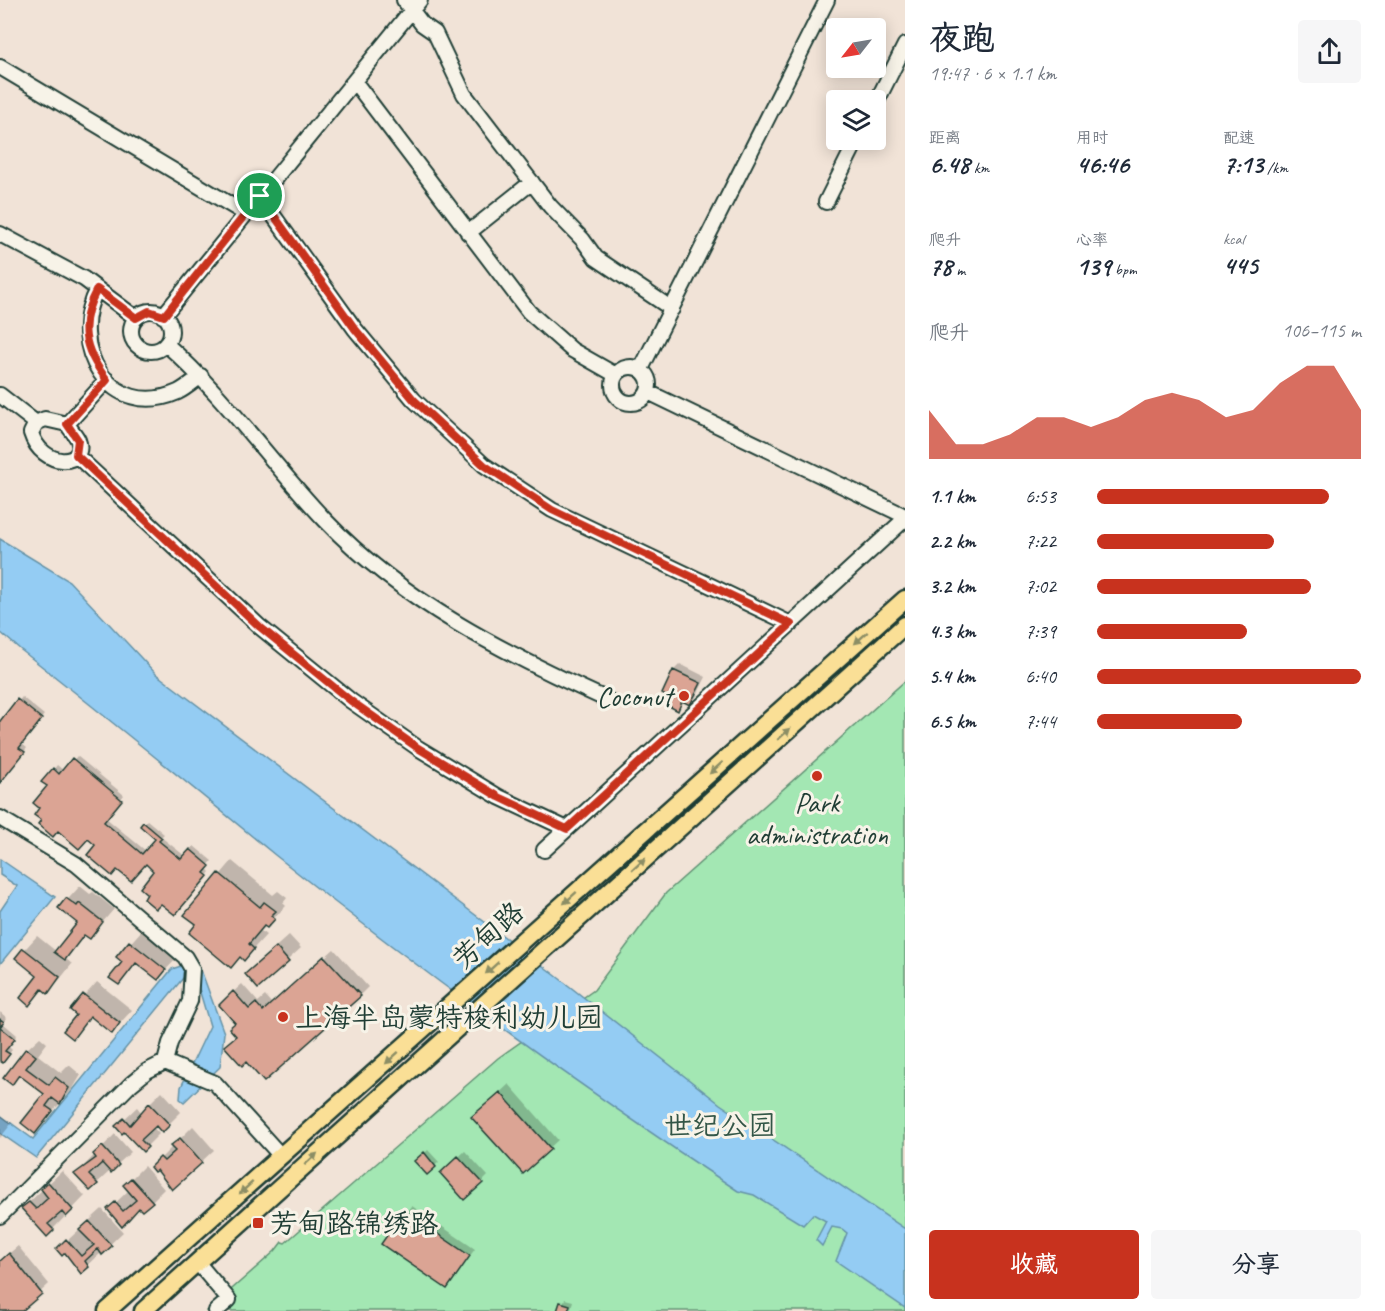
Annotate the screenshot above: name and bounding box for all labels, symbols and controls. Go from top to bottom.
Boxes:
text: 夜跑 [929,17,995,59]
north arrow [826,18,886,78]
map controls [826,18,886,150]
button: share [1298,20,1361,83]
text: 19:47 · 6 × 1.1 km [929,61,1056,86]
button: layers [826,90,886,150]
text: 距离 [929,128,961,148]
text: 用时 [1076,128,1108,148]
text: 配速 [1223,128,1255,148]
text: 6.48 [929,148,970,181]
text: 46:46 [1076,148,1129,181]
text: 7:13 [1223,148,1263,181]
text: km [970,158,989,178]
text: /km [1263,158,1288,178]
pin [234,170,285,221]
icon: arrive [243,179,276,212]
text: kcal [1223,229,1244,249]
text: 爬升 [929,230,961,250]
text: 心率 [1076,230,1108,250]
text: 445 [1223,249,1258,282]
text: 78 [929,250,952,283]
text: 139 [1076,250,1111,283]
text: m [952,260,965,280]
text: bpm [1111,260,1137,280]
text: 106–115 m [1282,318,1361,343]
text: 爬升 [929,320,969,345]
text: 1.1 km [929,484,976,509]
text: 6:53 [1025,484,1056,509]
text: 2.2 km [929,529,976,554]
text: 7:22 [1025,529,1056,554]
text: 3.2 km [929,574,976,599]
text: 7:02 [1025,574,1056,599]
text: 4.3 km [929,619,976,644]
text: 7:39 [1025,619,1056,644]
one-way arrow [854,631,869,644]
text: 5.4 km [929,664,975,689]
text: 6:40 [1025,664,1056,689]
place label: Coconut [597,679,676,714]
marker: Coconut [677,689,691,703]
text: 6.5 km [929,709,976,734]
text: 7:44 [1025,709,1056,734]
one-way arrow [776,728,791,741]
one-way arrow [709,761,724,774]
marker: Park administration [810,769,824,783]
place label: Park administration [746,785,888,852]
one-way arrow [631,858,646,871]
one-way arrow [563,891,578,904]
street label: 芳甸路 [445,894,531,976]
one-way arrow [485,961,500,975]
place label: 上海半岛蒙特梭利幼儿园 [295,1000,603,1035]
marker: 上海半岛蒙特梭利幼儿园 [276,1010,290,1024]
one-way arrow [384,1051,399,1065]
park label: 世纪公园 [664,1108,776,1143]
one-way arrow [303,1153,318,1166]
one-way arrow [239,1181,254,1194]
place label: 芳甸路锦绣路 [270,1206,438,1241]
marker: 芳甸路锦绣路 [251,1216,265,1230]
button: 收藏 [929,1230,1139,1299]
button: 分享 [1151,1230,1361,1299]

